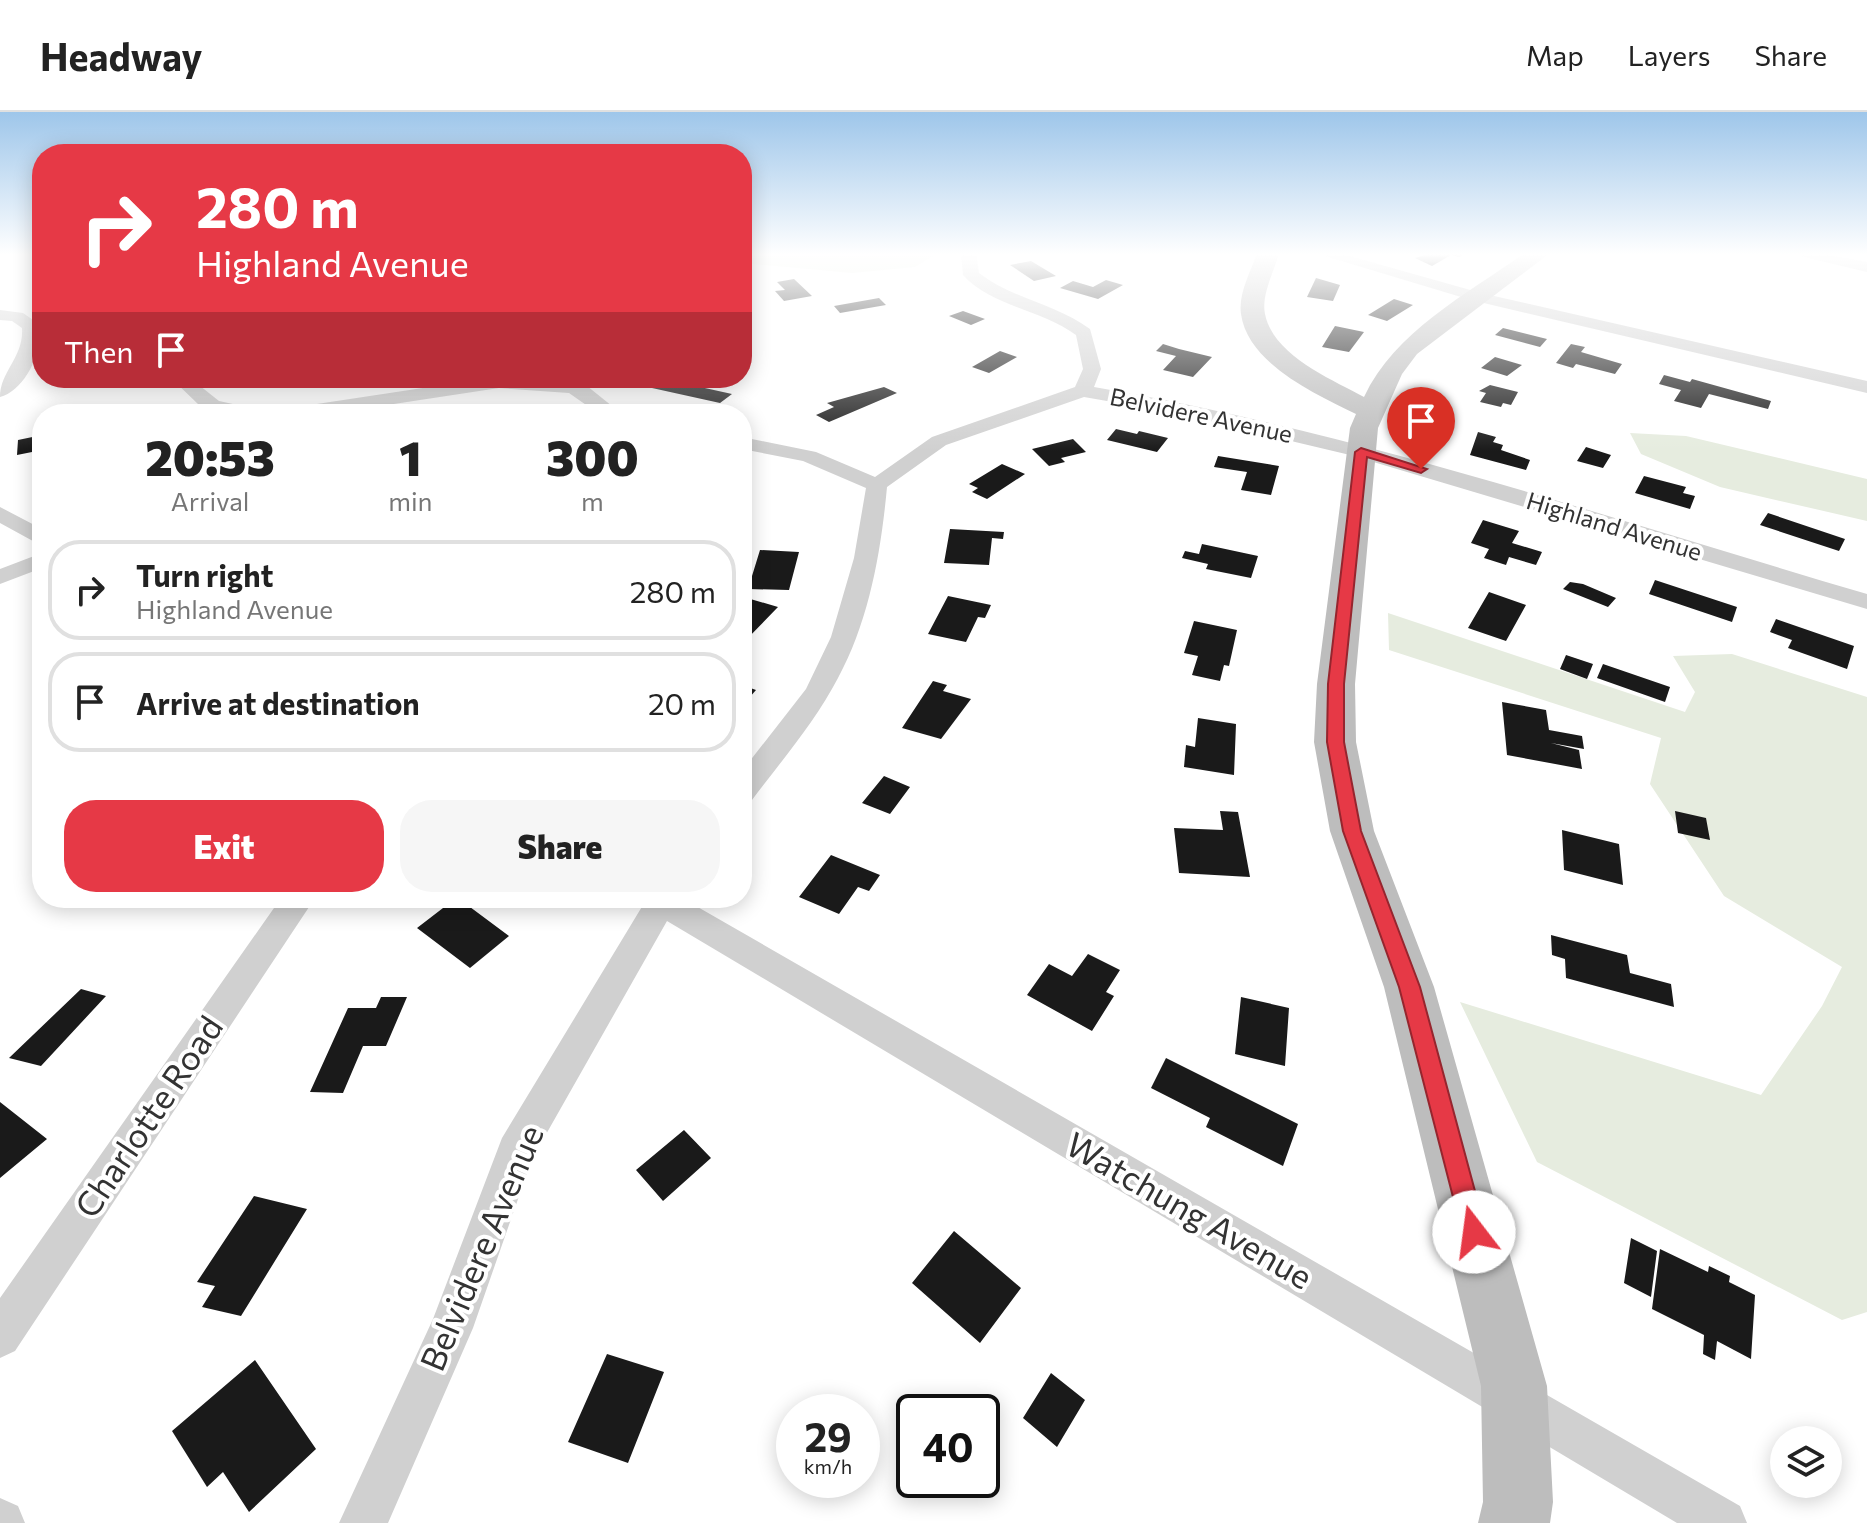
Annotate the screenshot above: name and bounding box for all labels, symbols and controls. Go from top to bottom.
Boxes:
text: Headway [40,32,202,79]
text: Map [1526,38,1584,72]
text: Layers [1628,38,1710,72]
text: Share [1754,38,1827,72]
text: 280 m [196,171,359,240]
icon: right [64,176,168,280]
text: Highland Avenue [196,240,469,284]
icon: arrive [149,328,193,372]
text: Then [64,332,133,369]
street label: Belvidere Avenue [1107,381,1295,448]
pin [1387,387,1455,469]
icon: arrive [1399,399,1443,443]
text: 20:53 [145,427,275,486]
text: 1 [399,427,422,486]
text: 300 [546,427,639,486]
text: Arrival [171,485,249,516]
text: min [388,485,433,516]
text: m [581,485,604,516]
street label: Highland Avenue [1523,485,1706,566]
text: Turn right [136,556,273,593]
icon: right [68,568,112,612]
text: 280 m [630,572,716,609]
text: Highland Avenue [136,593,333,624]
icon: arrive [68,680,112,724]
text: Arrive at destination [136,684,420,721]
text: 20 m [648,684,716,721]
button: Exit [64,800,384,892]
button: Share [400,800,720,892]
street label: Charlotte Road [64,1007,230,1225]
street label: Belvidere Avenue [409,1118,551,1376]
street label: Watchung Avenue [1059,1122,1321,1297]
position arrow [1432,1190,1516,1274]
speed limit sign: 40 [896,1394,1000,1498]
text: 29 [804,1411,852,1460]
map controls [1770,1426,1842,1498]
button: layers [1770,1426,1842,1498]
text: km/h [804,1454,852,1478]

